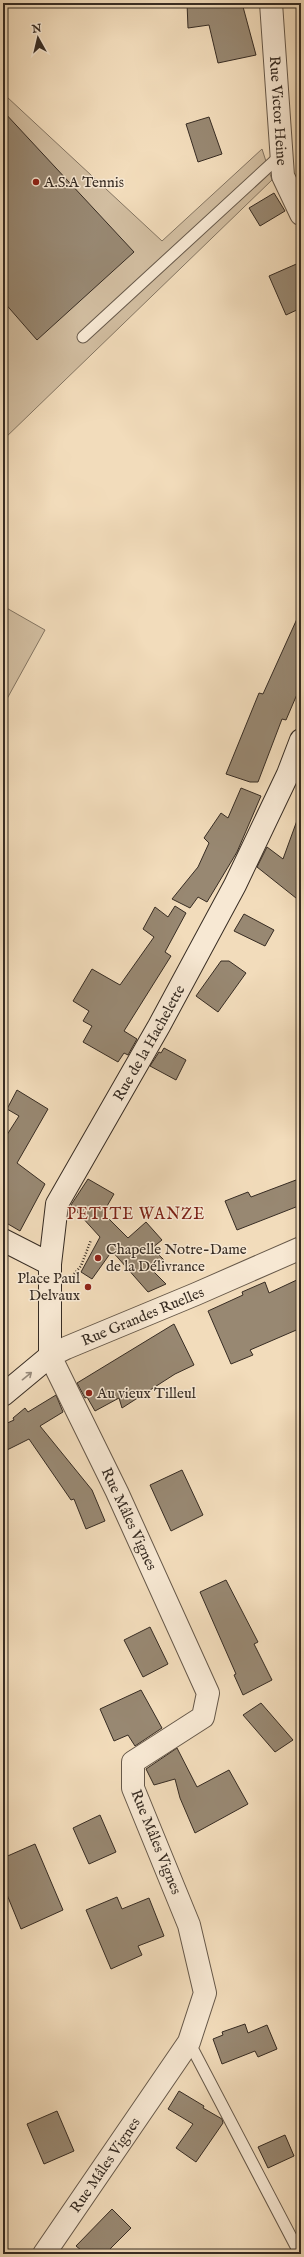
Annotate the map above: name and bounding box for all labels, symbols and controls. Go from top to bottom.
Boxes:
north arrow [18,18,58,58]
text: N [30,21,43,37]
street label: Rue Victor Heine [265,55,292,166]
place label: A.S.A Tennis [43,173,124,192]
marker: A.S.A Tennis [31,177,41,187]
street label: Rue de la Hachelette [109,981,189,1104]
district label: PETITE WANZE [67,1205,205,1225]
place label: Chapelle Notre-Dame de la Délivrance [106,1240,247,1276]
marker: Chapelle Notre-Dame de la Délivrance [93,1253,103,1263]
place label: Place Paul Delvaux [17,1269,81,1305]
street label: Rue Grandes Ruelles [78,1282,207,1350]
marker: Place Paul Delvaux [83,1282,93,1292]
one-way arrow [21,1371,32,1380]
place label: Au vieux Tilleul [96,1384,197,1403]
marker: Au vieux Tilleul [84,1388,94,1398]
street label: Rue Mâles Vignes [97,1464,161,1574]
street label: Rue Mâles Vignes [126,1787,186,1897]
street label: Rue Mâles Vignes [66,2113,144,2216]

